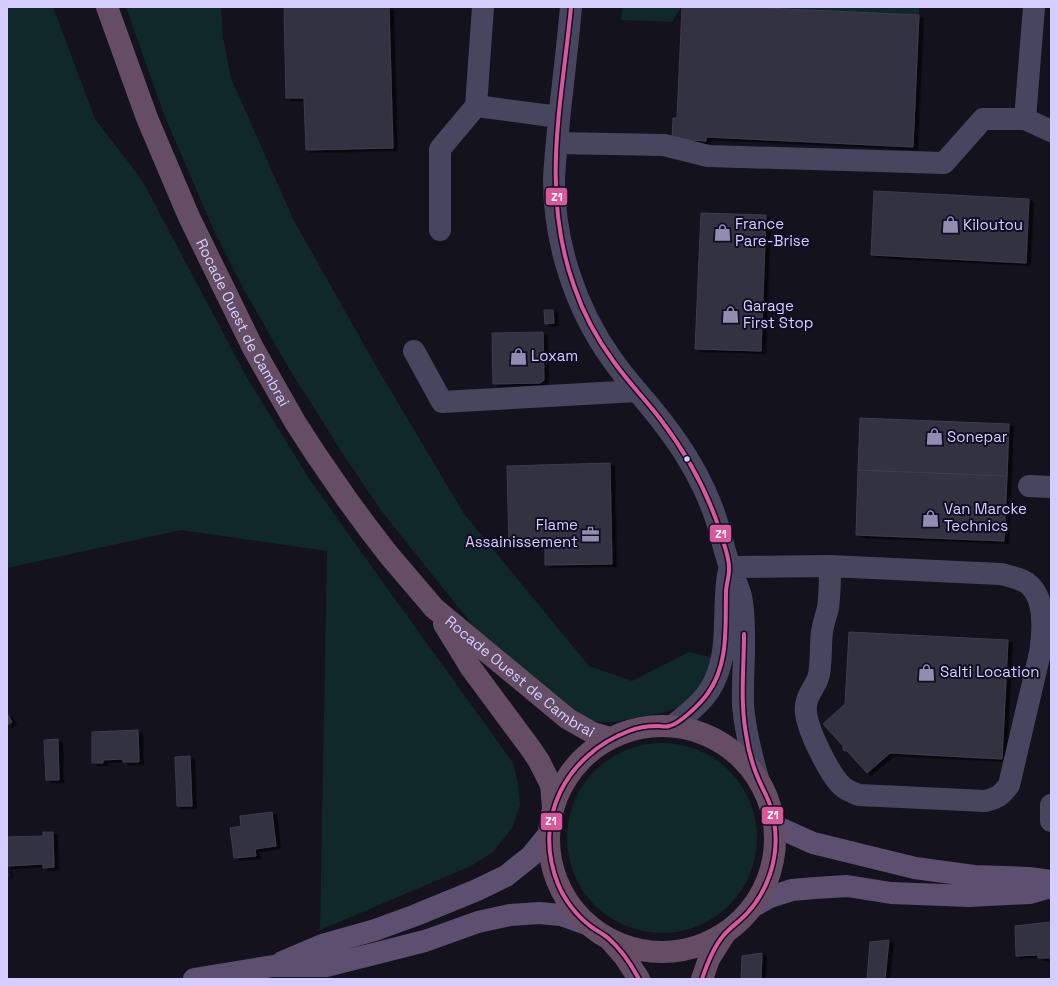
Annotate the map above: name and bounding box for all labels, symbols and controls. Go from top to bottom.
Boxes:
line badge: Z1 [545,187,568,206]
text: Z1 [551,190,563,204]
place label: France Pare-Brise [735,214,810,250]
shop icon: Kiloutou [940,215,960,235]
place label: Kiloutou [963,215,1023,234]
shop icon: France Pare-Brise [712,223,732,243]
street label: Rocade Ouest de Cambrai [192,235,294,410]
place label: Garage First Stop [743,296,814,332]
shop icon: Garage First Stop [720,305,740,325]
shop icon: Loxam [508,346,528,366]
place label: Loxam [531,346,578,365]
shop icon: Sonepar [924,427,944,447]
place label: Sonepar [947,427,1008,446]
unlabelled marker [682,454,692,464]
place label: Van Marcke Technics [944,499,1027,535]
shop icon: Van Marcke Technics [921,508,941,528]
place label: Flame Assainissement [465,515,578,551]
office icon: Flame Assainissement [581,524,601,544]
line badge: Z1 [709,524,732,543]
text: Z1 [715,527,727,541]
street label: Rocade Ouest de Cambrai [441,611,598,741]
shop icon: Salti Location [917,662,937,682]
place label: Salti Location [940,662,1040,681]
line badge: Z1 [761,806,784,825]
text: Z1 [767,808,779,822]
line badge: Z1 [540,812,563,831]
text: Z1 [545,814,557,828]

